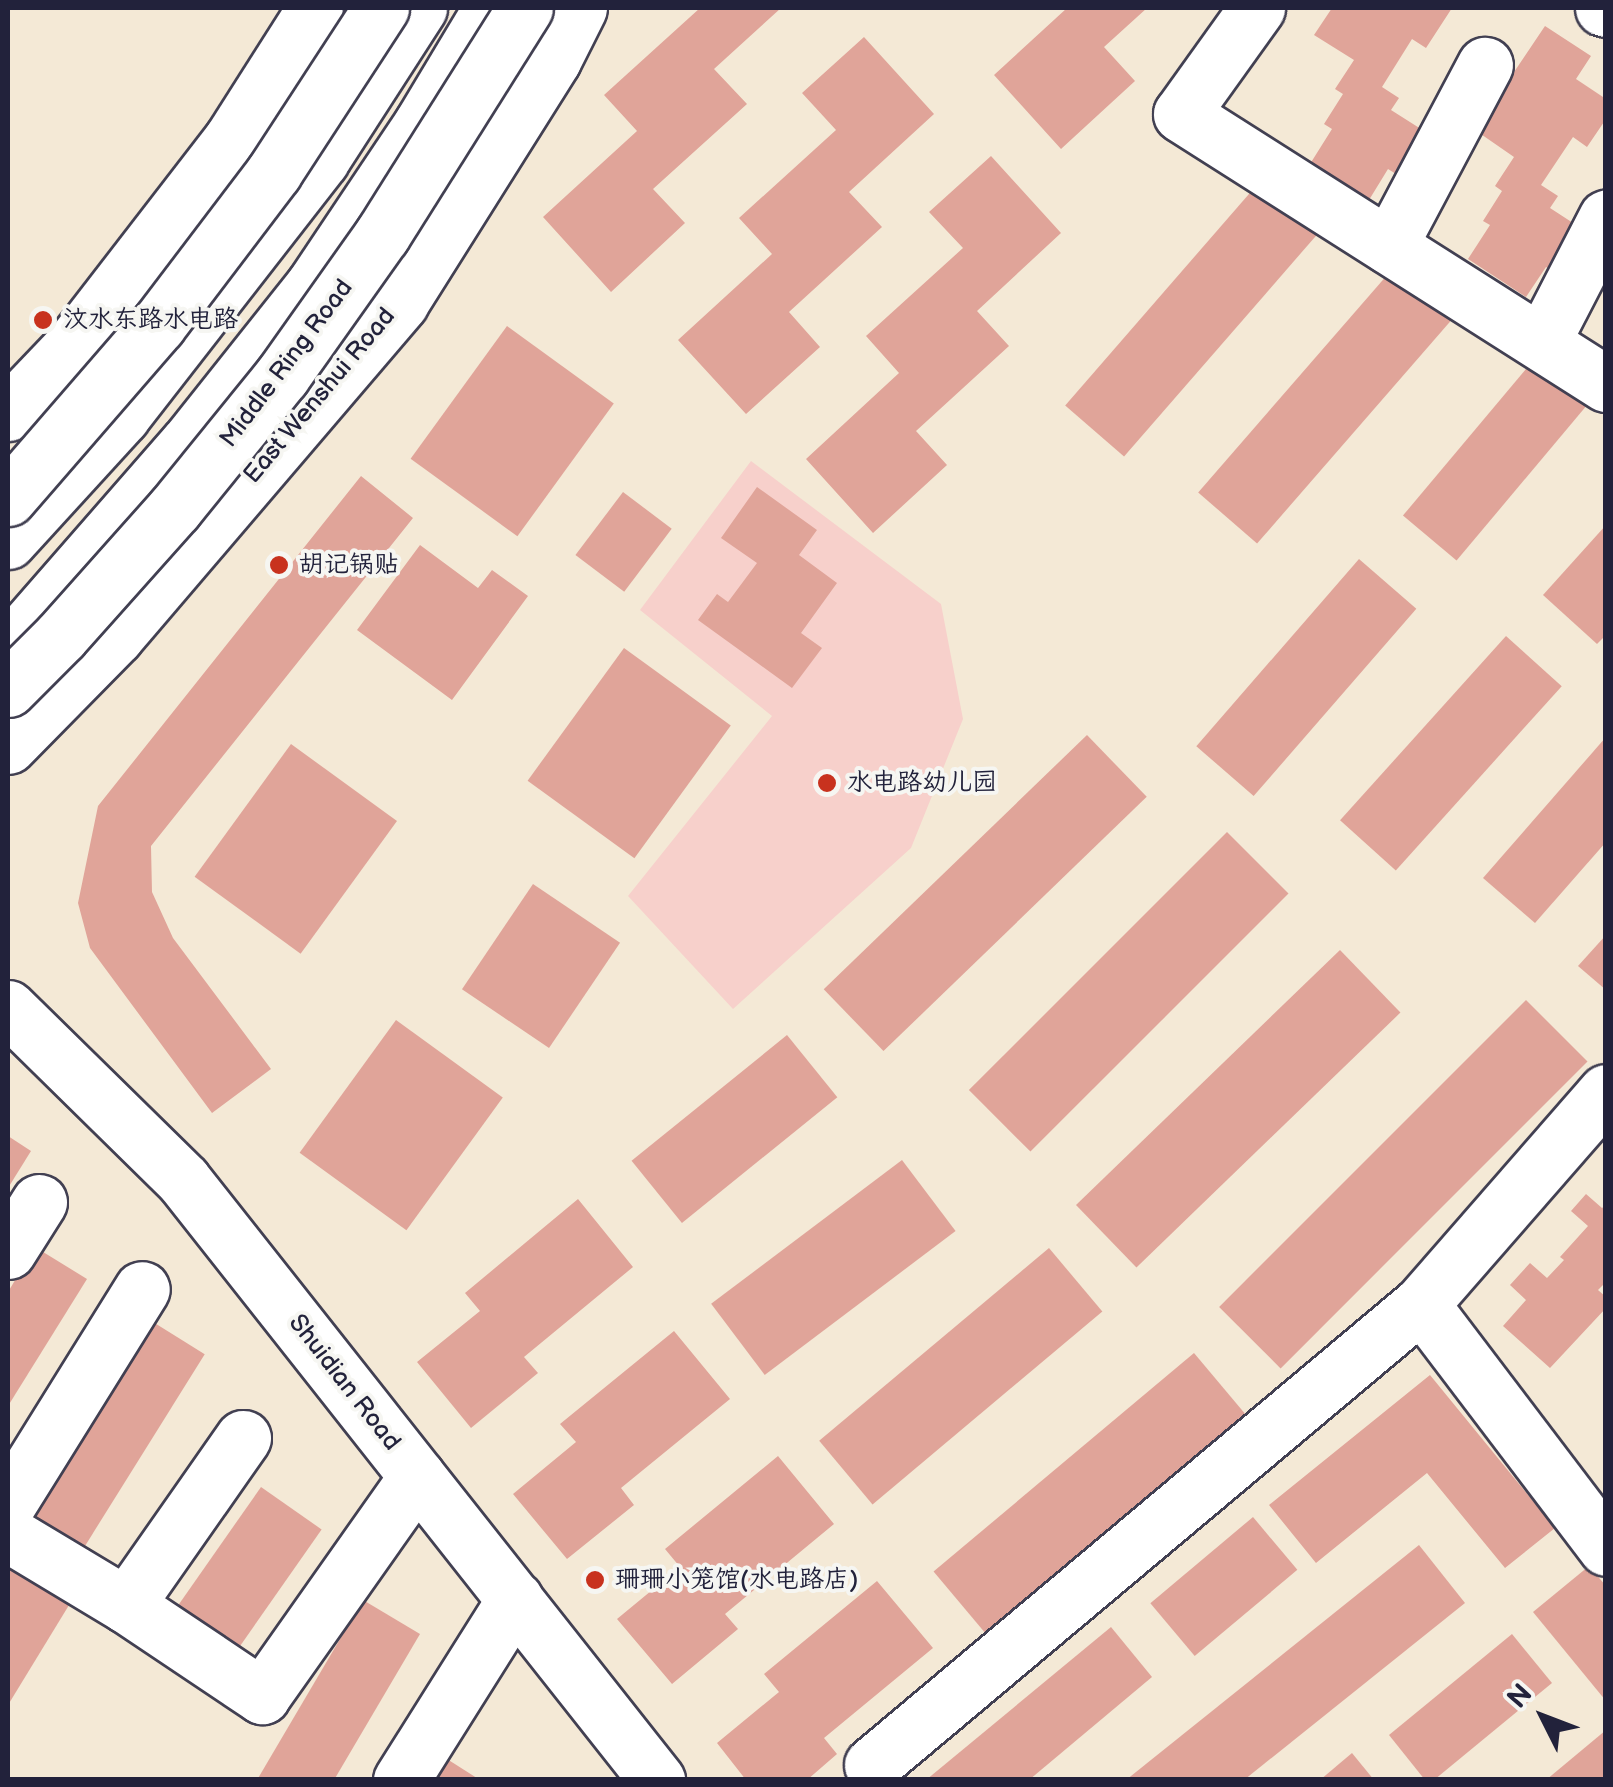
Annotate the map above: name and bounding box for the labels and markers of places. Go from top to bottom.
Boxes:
place label: 汶水东路水电路 [63,305,238,335]
marker: 汶水东路水电路 [32,309,54,331]
place label: 胡记锅贴 [299,550,399,580]
marker: 胡记锅贴 [268,554,290,576]
place label: 水电路幼儿园 [847,768,997,798]
marker: 水电路幼儿园 [816,772,838,794]
place label: 珊珊小笼馆(水电路店) [615,1565,858,1595]
marker: 珊珊小笼馆(水电路店) [584,1569,606,1591]

